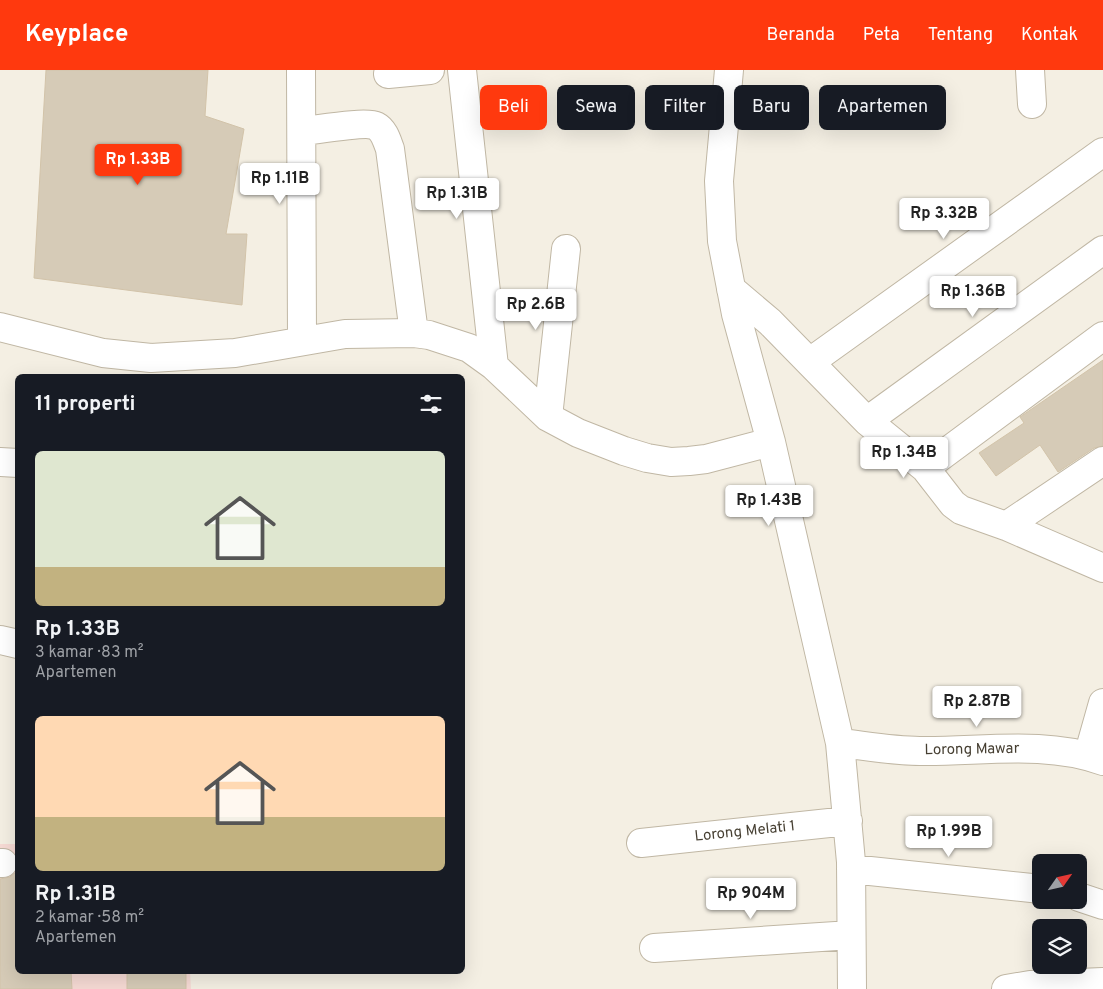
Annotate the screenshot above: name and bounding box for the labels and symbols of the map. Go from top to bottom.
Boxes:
pin: Rp 1.33B [86,144,190,186]
pin: Rp 1.11B [228,162,332,205]
pin: Rp 1.31B [405,178,509,220]
pin: Rp 3.32B [892,198,996,240]
pin: Rp 1.36B [921,276,1025,318]
pin: Rp 2.6B [490,288,582,331]
pin: Rp 1.34B [852,436,956,479]
pin: Rp 1.43B [717,484,821,527]
pin: Rp 2.87B [925,686,1029,728]
street label: Lorong Mawar [924,740,1020,760]
pin: Rp 1.99B [897,816,1001,858]
street label: Lorong Melati 1 [694,817,796,847]
north arrow [1032,854,1088,909]
pin: Rp 904M [705,878,797,920]

